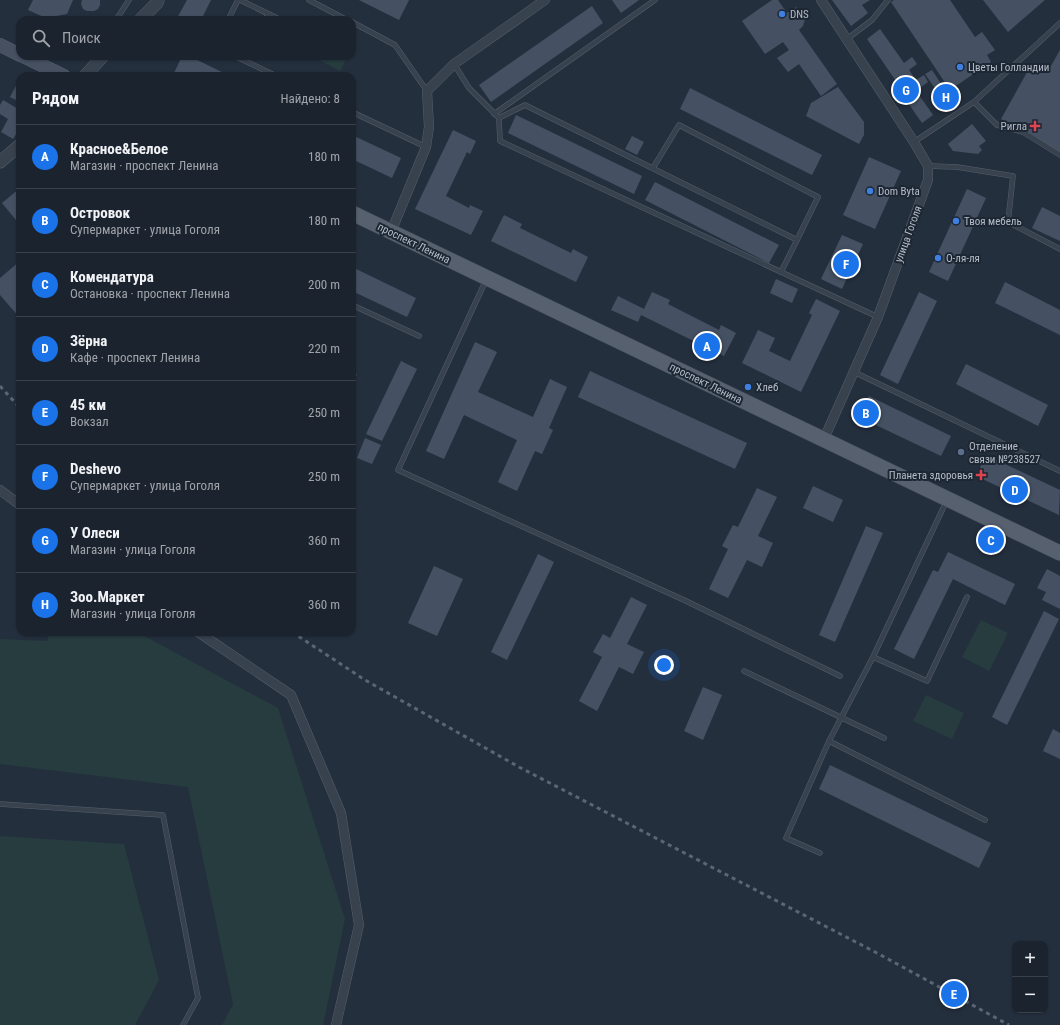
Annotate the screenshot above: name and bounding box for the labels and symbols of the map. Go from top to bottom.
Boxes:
place label: DNS [790,8,809,21]
marker: DNS [777,9,787,19]
place label: Цветы Голландии [968,61,1049,74]
marker: Цветы Голландии [955,62,965,72]
pin: G [893,75,919,105]
pin: H [933,82,959,112]
place label: Ригла [1001,120,1027,133]
marker: Ригла [1030,121,1040,131]
place label: Dom Byta [878,185,920,198]
marker: Dom Byta [865,186,875,196]
street label: улица Гоголя [892,204,925,264]
place label: Твоя мебель [964,215,1022,228]
marker: Твоя мебель [951,216,961,226]
street label: проспект Ленина [375,220,452,267]
pin: F [833,249,859,279]
place label: О-ля-ля [946,252,980,265]
marker: О-ля-ля [933,253,943,263]
pin: A [694,331,720,361]
street label: проспект Ленина [667,360,744,407]
place label: Хлеб [756,381,778,394]
marker: Хлеб [743,382,753,392]
pin: B [853,398,879,428]
place label: Отделение связи №238527 [969,440,1040,466]
marker: Отделение связи №238527 [956,447,966,457]
place label: Планета здоровья [889,469,973,482]
marker: Планета здоровья [976,470,986,480]
pin: D [1002,475,1028,505]
pin: C [978,525,1004,555]
your location [654,655,674,675]
pin: E [941,979,967,1009]

